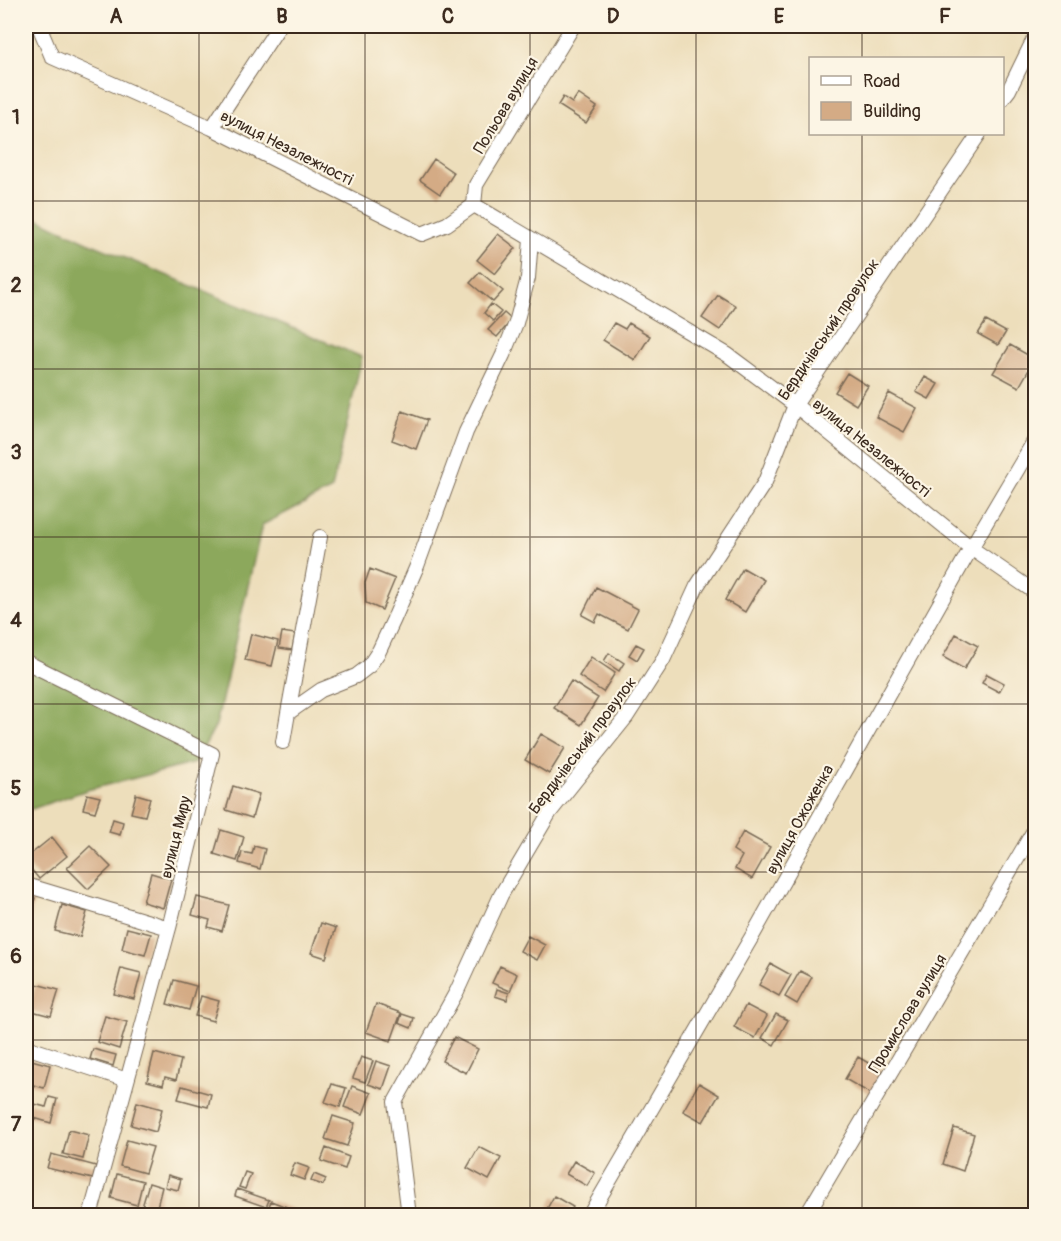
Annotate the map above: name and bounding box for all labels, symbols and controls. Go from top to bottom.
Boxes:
text: A [110,4,123,29]
text: B [276,4,288,29]
text: C [442,4,454,29]
text: D [607,4,620,29]
text: E [774,4,785,29]
text: F [939,4,951,29]
street label: Польова вулиця [469,54,543,157]
legend [809,57,1004,135]
text: Road [863,70,900,93]
text: Building [863,100,921,123]
text: 1 [12,105,20,130]
street label: вулиця Незалежності [217,106,356,190]
street label: Бердичівський провулок [774,255,884,404]
text: 2 [10,273,22,298]
street label: вулиця Незалежності [808,394,935,502]
text: 3 [10,440,22,465]
text: 4 [10,608,22,633]
street label: Бердичівський провулок [525,673,641,818]
street label: вулиця Ожоженка [762,761,838,878]
text: 5 [11,776,22,801]
street label: вулиця Миру [156,794,196,881]
text: 6 [10,944,22,969]
street label: Промислова вулиця [864,950,951,1077]
text: 7 [11,1112,22,1137]

